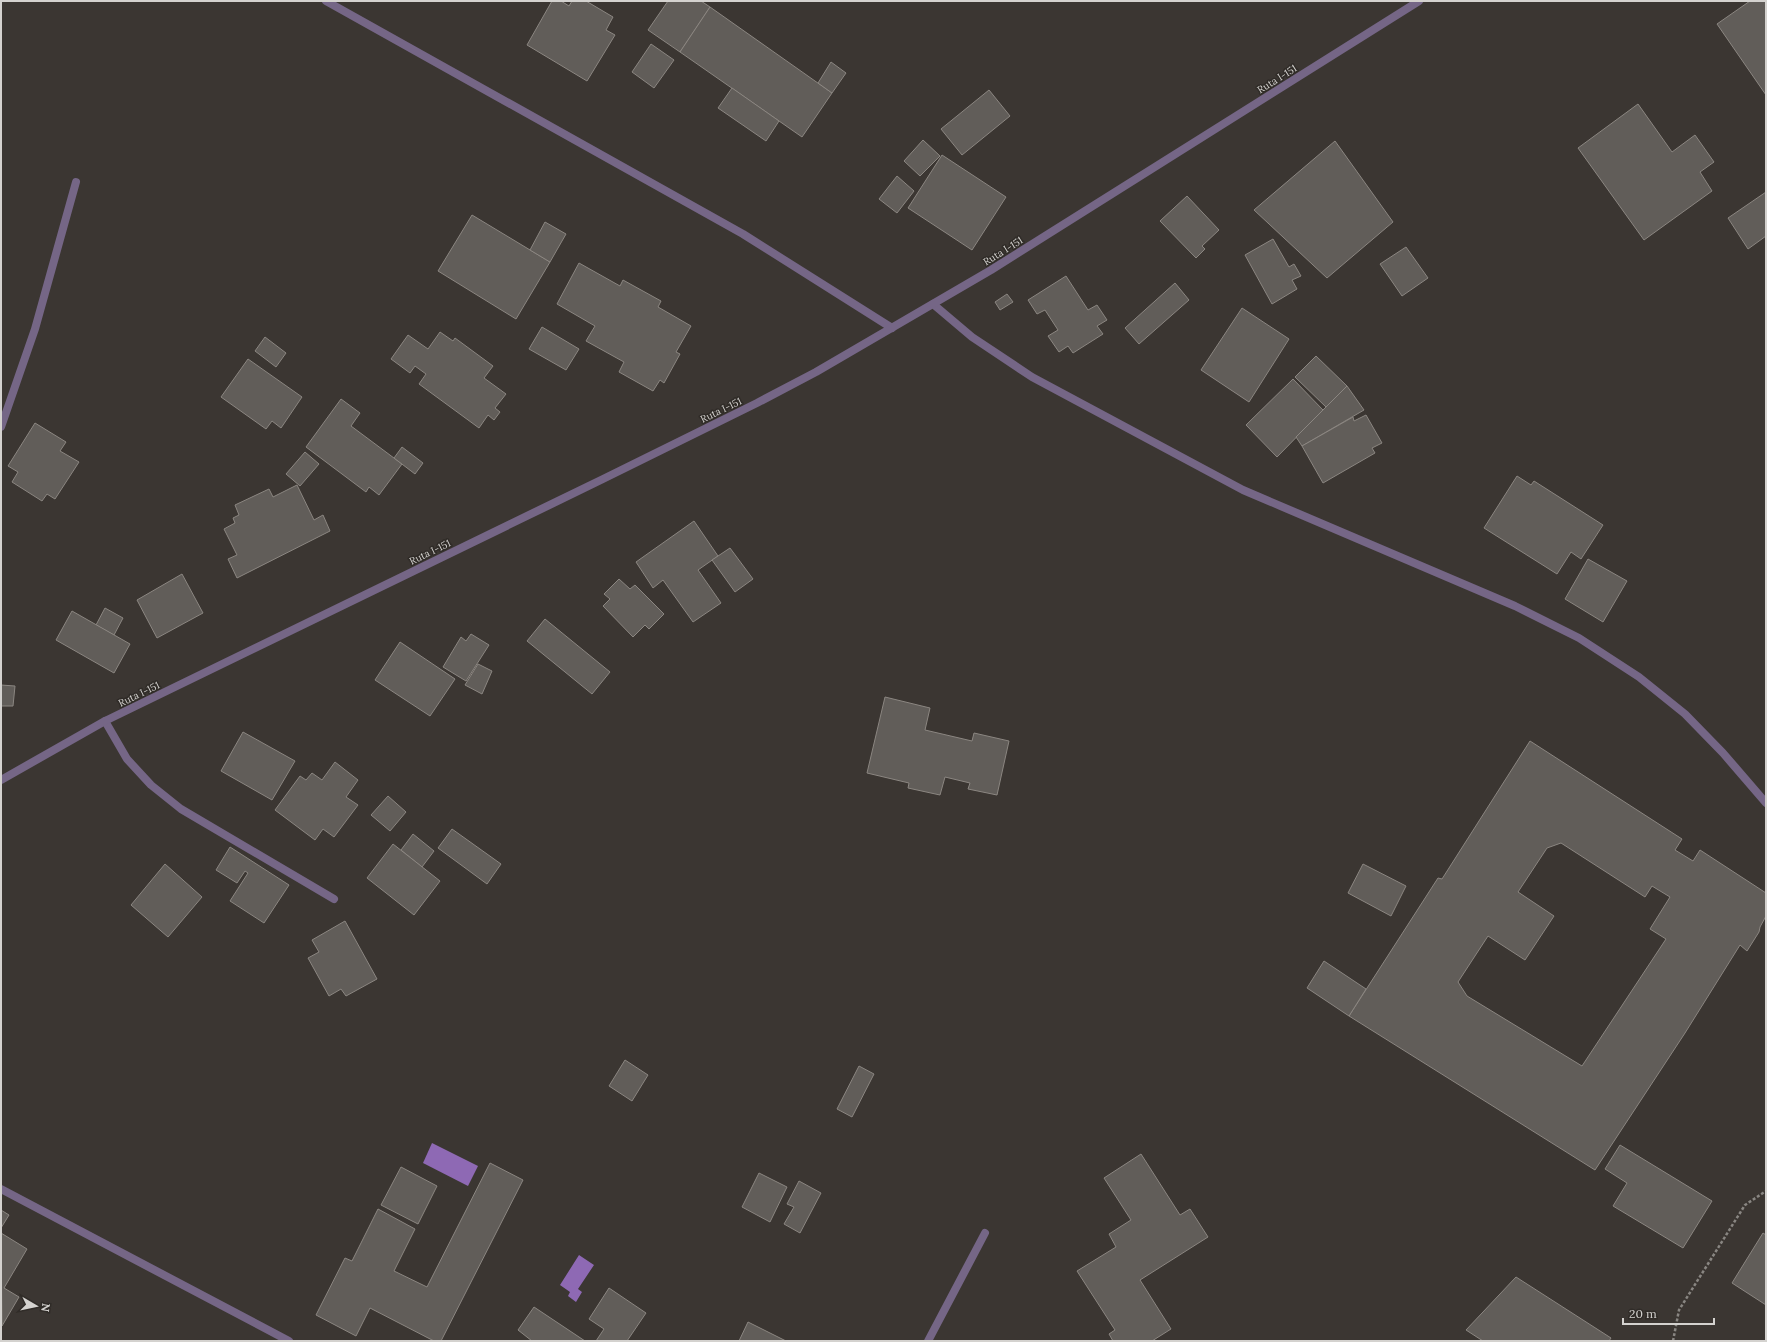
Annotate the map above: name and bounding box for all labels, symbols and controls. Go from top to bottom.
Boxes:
street label: Ruta I-151 [1255,62,1300,96]
street label: Ruta I-151 [981,234,1026,268]
street label: Ruta I-151 [698,394,744,426]
street label: Ruta I-151 [407,536,453,568]
street label: Ruta I-151 [116,678,162,710]
north arrow [16,1286,56,1326]
scale bar [1623,1300,1714,1326]
text: N [38,1302,53,1313]
text: 20 m [1629,1306,1657,1321]

